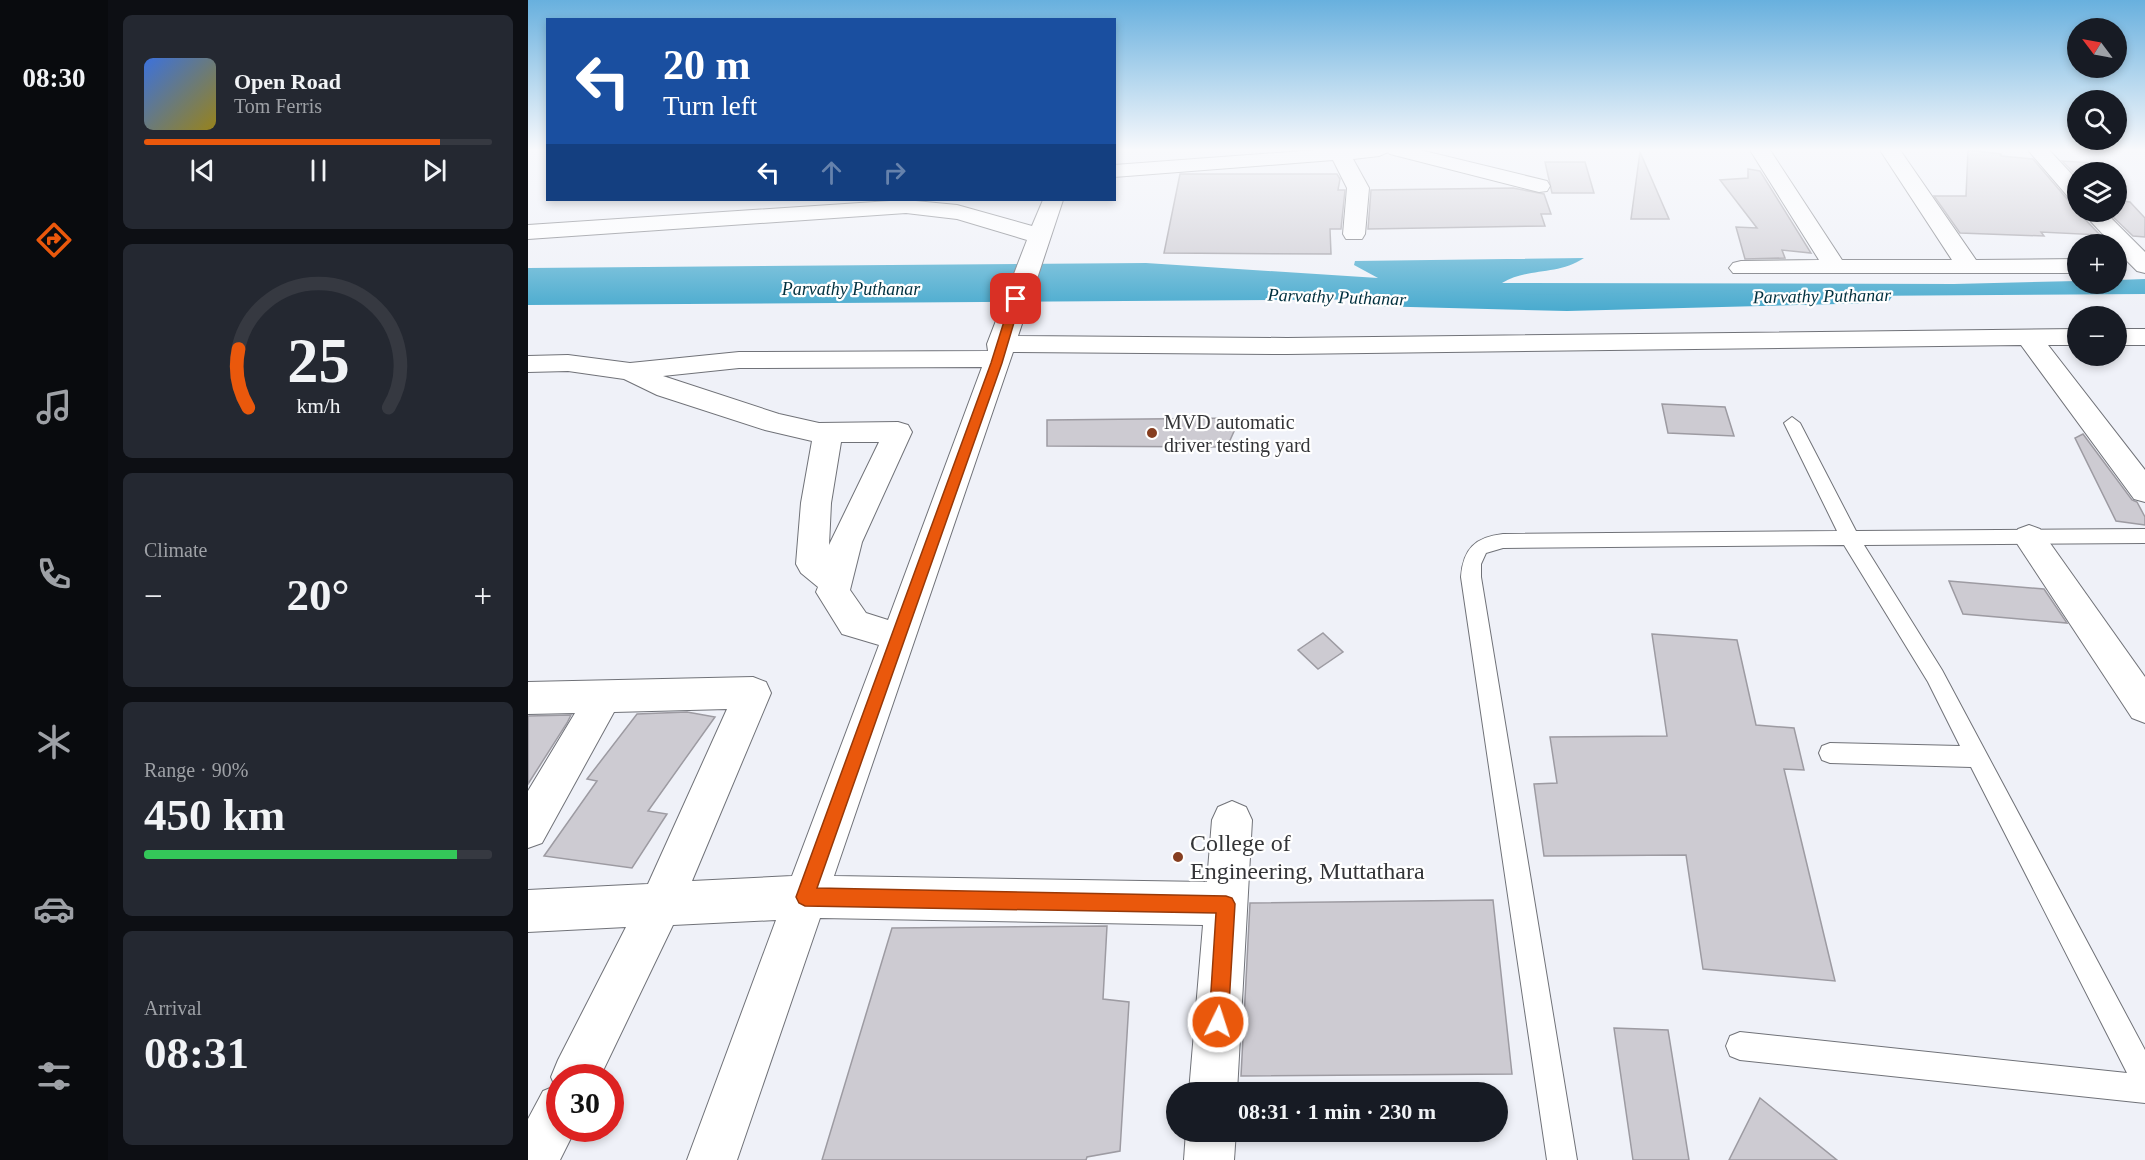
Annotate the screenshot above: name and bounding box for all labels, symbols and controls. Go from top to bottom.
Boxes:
north arrow [2067,18,2127,78]
map controls [2067,18,2127,366]
icon: left [564,42,642,120]
text: 20 m [663,42,751,88]
text: 08:30 [23,63,86,93]
text: Open Road [234,69,341,94]
button: search [2067,90,2127,150]
text: Turn left [663,91,757,121]
text: Tom Ferris [234,95,322,117]
icon: previous [186,154,219,187]
icon: pause [302,154,335,187]
icon: next [418,154,451,187]
icon: left [752,156,785,189]
icon: ahead [815,156,848,189]
icon: right [878,156,911,189]
button: layers [2067,162,2127,222]
icon: directions [33,219,75,261]
button: + [2067,234,2127,294]
pin [990,273,1041,324]
water label: Parvathy Puthanar [781,279,921,299]
icon: arrive [999,282,1032,315]
water label: Parvathy Puthanar [1266,285,1408,309]
water label: Parvathy Puthanar [1752,285,1892,307]
button: − [2067,306,2127,366]
text: 25 [287,326,349,395]
icon: music [33,386,75,428]
text: km/h [296,394,340,418]
place label: MVD automatic driver testing yard [1164,411,1311,457]
marker: MVD automatic driver testing yard [1145,426,1159,440]
text: Climate [144,539,207,561]
icon: phone [33,553,75,595]
text: 20° [287,570,350,620]
text: − [144,578,163,614]
text: + [473,578,492,614]
icon: climate [33,721,75,763]
text: Range · 90% [144,759,248,781]
text: 450 km [144,790,285,840]
place label: College of Engineering, Muttathara [1190,830,1425,884]
marker: College of Engineering, Muttathara [1171,850,1185,864]
icon: car [33,888,75,930]
position arrow [1186,990,1250,1054]
text: Arrival [144,997,202,1019]
text: 08:31 [144,1028,249,1078]
icon: filters [33,1055,75,1097]
speed limit sign: 30 [546,1064,624,1142]
text: 08:31 · 1 min · 230 m [1238,1099,1436,1124]

